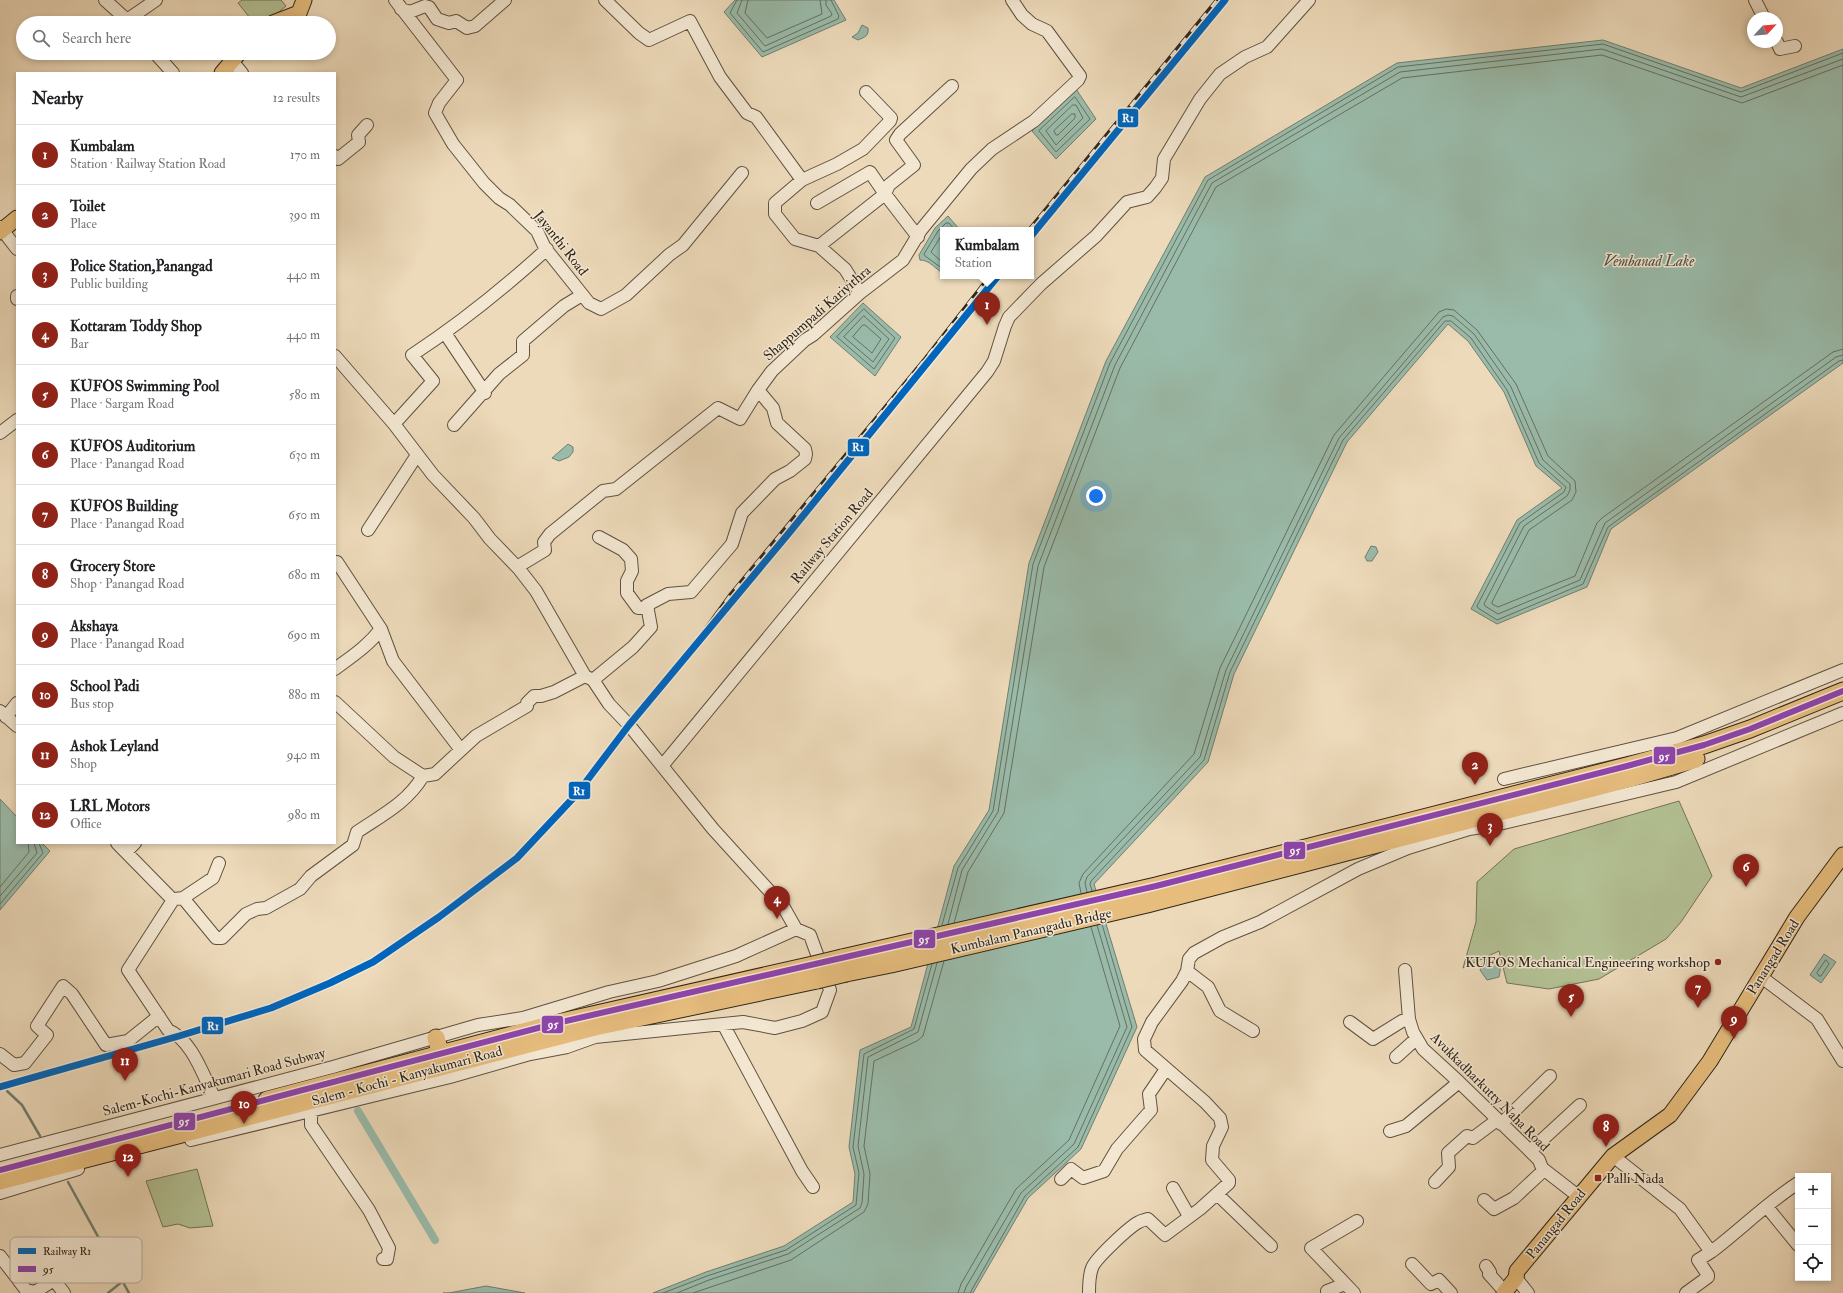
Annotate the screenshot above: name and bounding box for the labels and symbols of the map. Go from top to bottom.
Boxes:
north arrow [1747,12,1783,48]
line badge: R1 [1117,108,1139,128]
text: R1 [1122,112,1134,125]
street label: Jayanthi Road [529,206,592,280]
water label: Vembanad Lake [1604,252,1695,271]
street label: Shappumpadi Kariyithra [760,262,875,365]
pin: 1 [974,292,1000,325]
line badge: R1 [847,438,870,457]
text: R1 [852,441,864,454]
street label: Railway Station Road [787,485,878,588]
your location [1086,486,1106,506]
line badge: 95 [1653,746,1676,765]
text: 95 [1658,750,1669,763]
pin: 2 [1462,752,1488,785]
line badge: R1 [568,781,591,800]
text: R1 [573,785,585,798]
pin: 3 [1477,813,1503,846]
line badge: 95 [1283,841,1306,860]
text: 95 [1289,844,1300,857]
pin: 6 [1733,854,1759,887]
pin: 4 [764,886,790,919]
street label: Kumbalam Panangadu Bridge [949,904,1113,958]
street label: Panangad Road [1743,916,1803,998]
line badge: 95 [913,929,936,949]
text: 95 [918,933,929,946]
place label: KUFOS Mechanical Engineering workshop [1465,954,1710,972]
marker: KUFOS Mechanical Engineering workshop [1713,957,1723,967]
pin: 7 [1685,975,1711,1008]
pin: 5 [1558,984,1584,1017]
pin: 9 [1721,1006,1747,1039]
line badge: 95 [541,1015,564,1034]
line badge: R1 [201,1016,224,1035]
text: 95 [547,1018,558,1031]
text: R1 [207,1020,219,1033]
street label: Avukkadharkutty Naha Road [1426,1028,1553,1156]
street label: Salem - Kochi - Kanyakumari Road [310,1042,504,1111]
street label: Salem-Kochi-Kanyakumari Road Subway [101,1044,328,1121]
pin: 11 [112,1048,138,1081]
pin: 10 [231,1091,257,1124]
line badge: 95 [173,1112,196,1131]
pin: 8 [1593,1114,1619,1147]
text: 95 [178,1115,189,1128]
pin: 12 [115,1144,141,1177]
place label: Palli Nada [1606,1170,1664,1187]
marker: Palli Nada [1593,1173,1603,1183]
street label: Panangad Road [1522,1185,1590,1263]
legend [10,1237,142,1283]
text: Railway R1 [43,1245,91,1259]
text: 95 [42,1263,54,1276]

